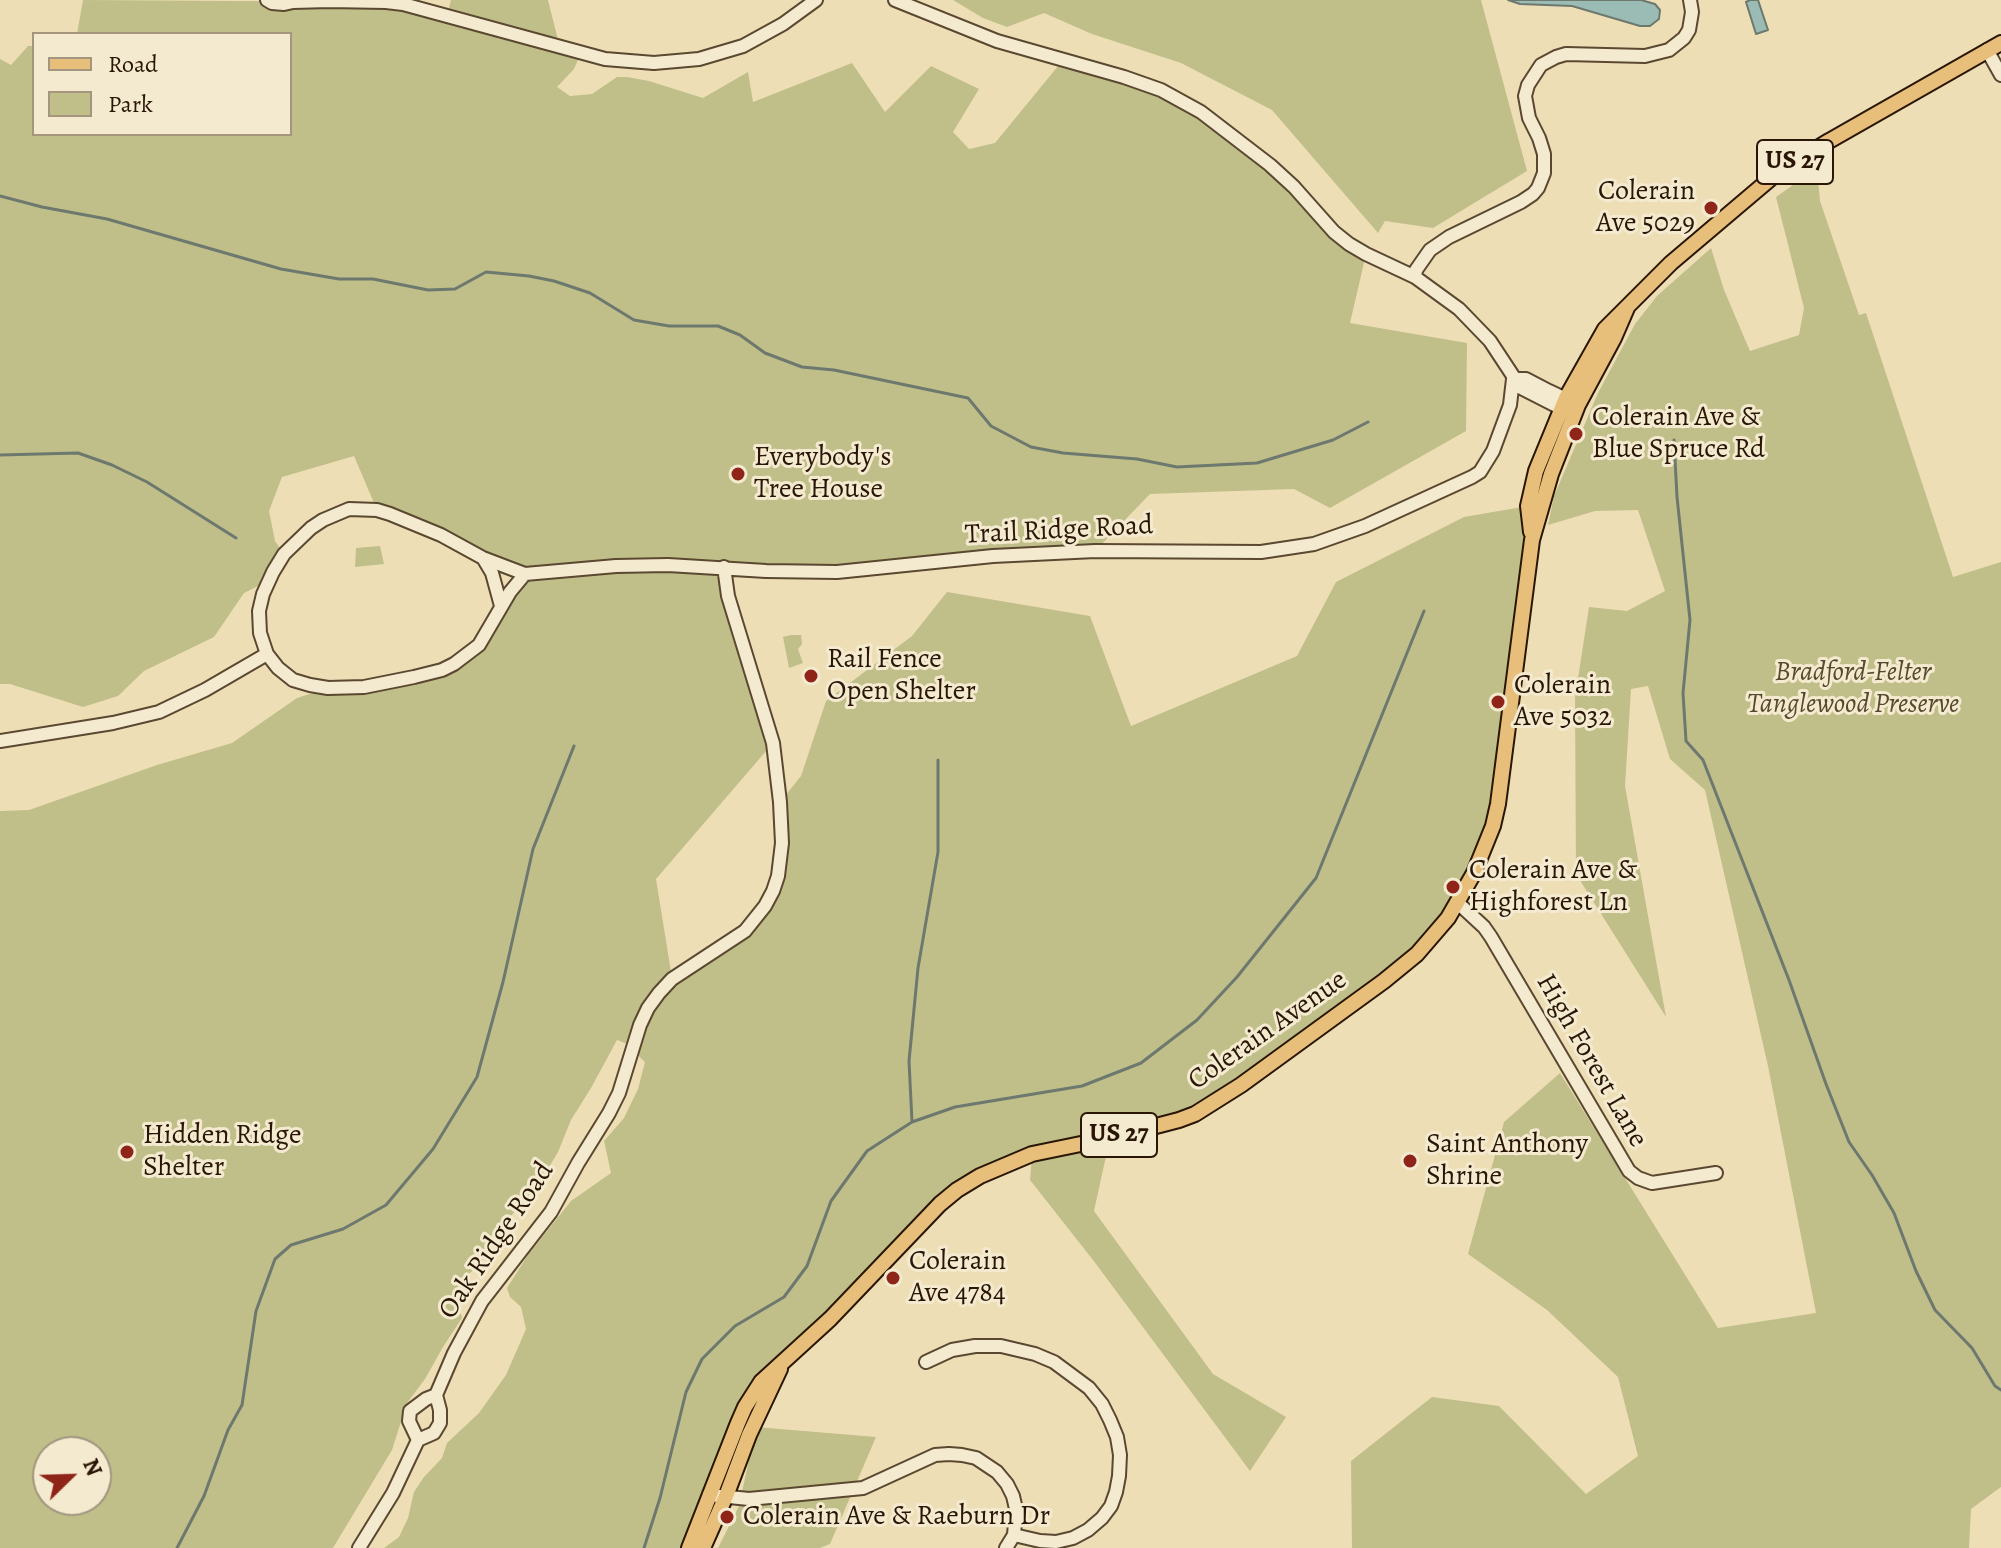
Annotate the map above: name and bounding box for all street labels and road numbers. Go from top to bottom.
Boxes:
road number: US 27 [1757,140,1833,184]
street label: Trail Ridge Road [964,509,1154,553]
street label: Colerain Avenue [1182,964,1354,1098]
street label: High Forest Lane [1528,968,1654,1154]
road number: US 27 [1081,1113,1157,1157]
street label: Oak Ridge Road [432,1156,562,1326]

